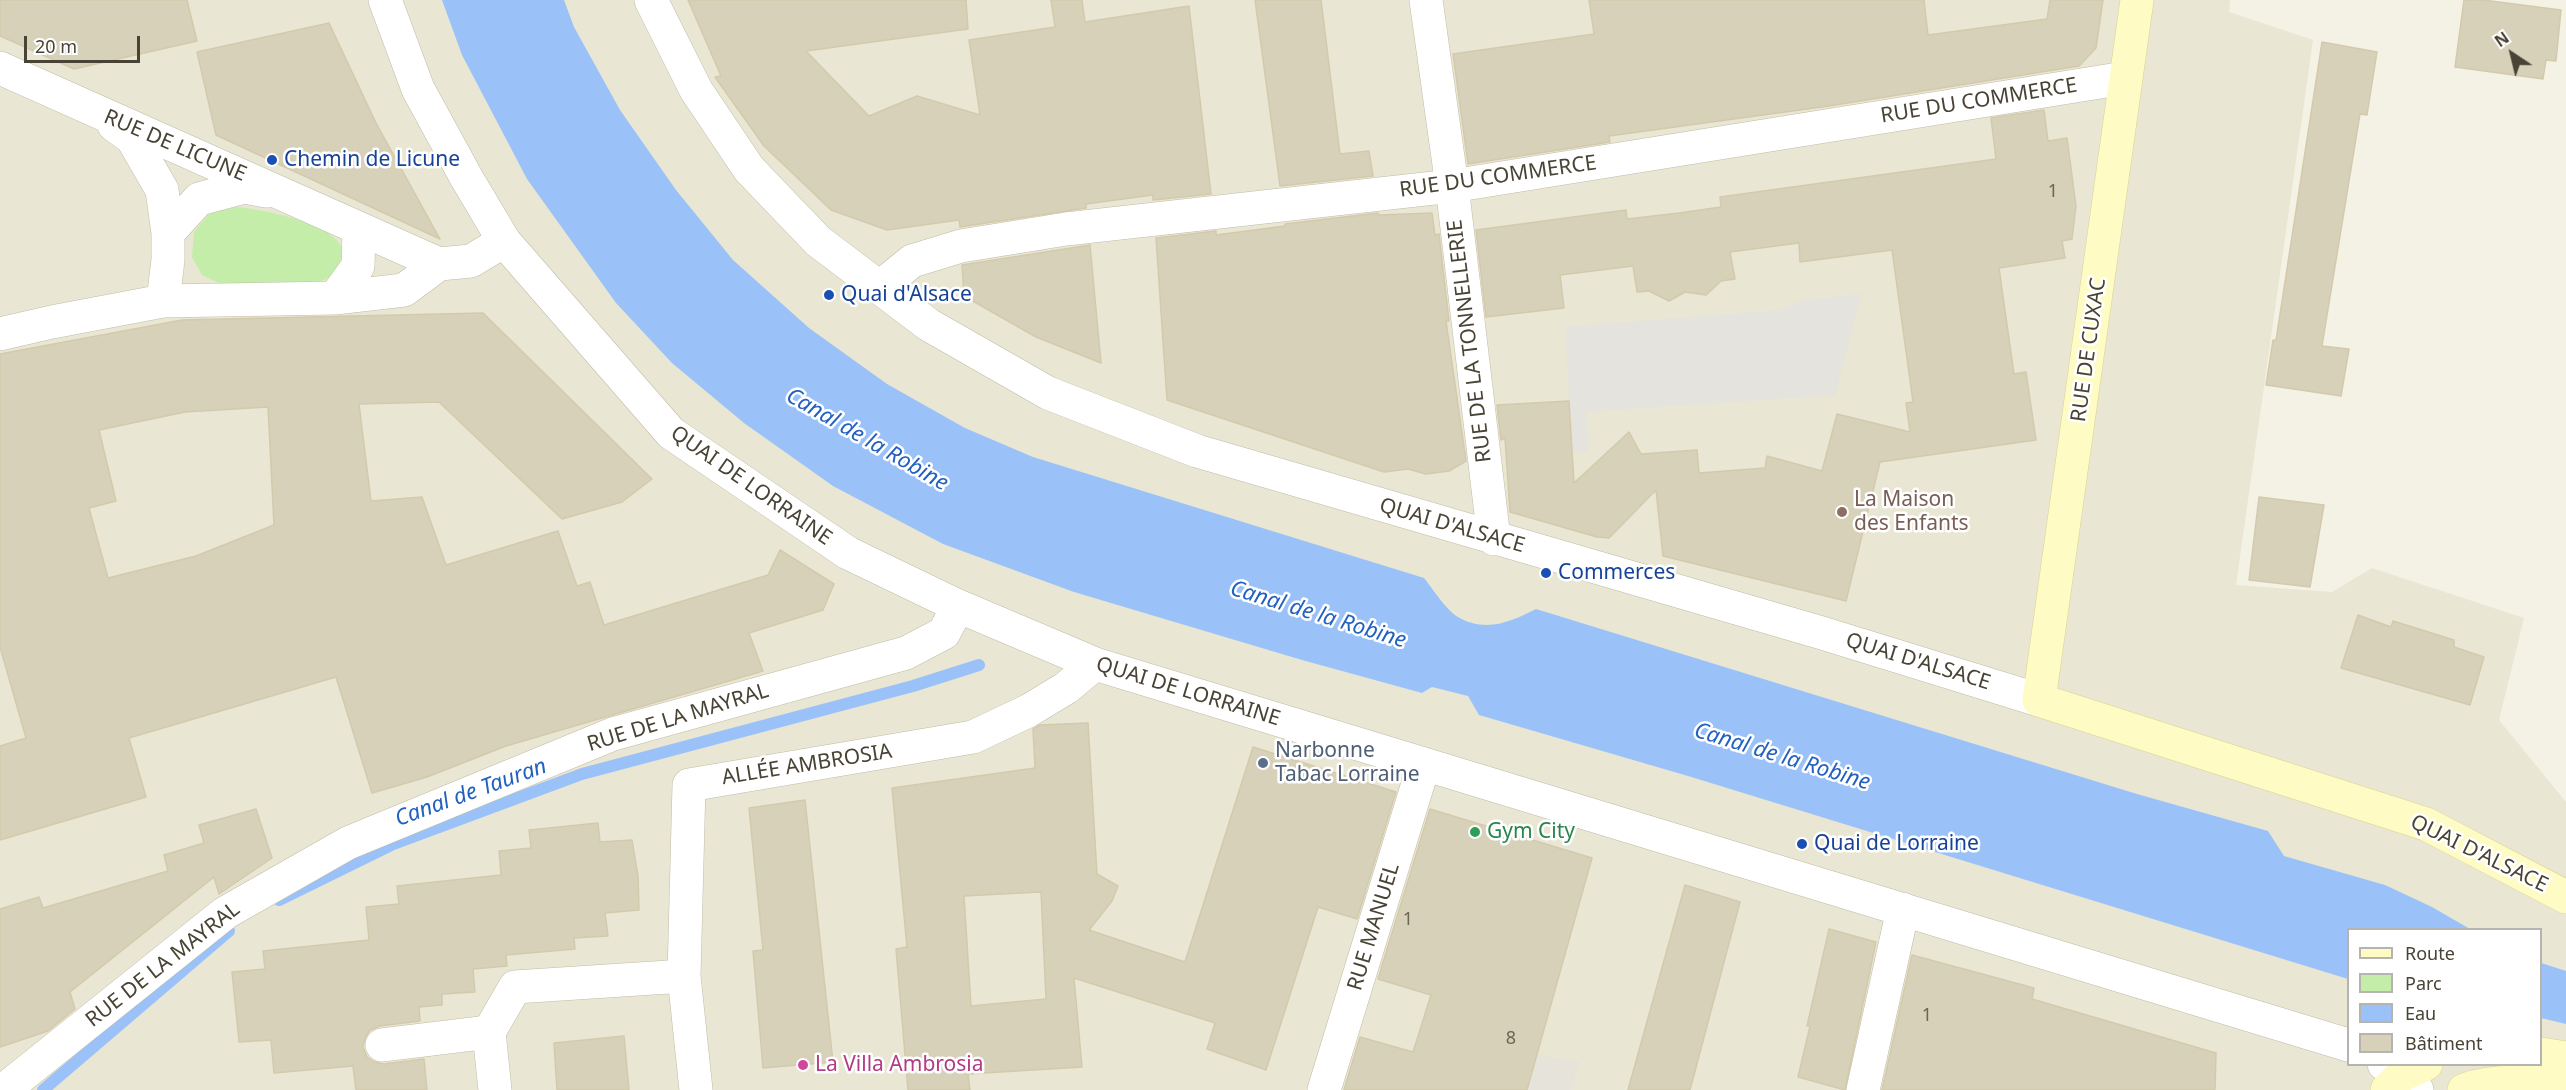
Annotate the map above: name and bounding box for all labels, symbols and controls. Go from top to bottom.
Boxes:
scale bar [27,24,142,62]
north arrow [2482,24,2542,84]
text: N [2490,27,2513,52]
text: 20 m [35,34,77,58]
street label: RUE DU COMMERCE [1879,73,2079,129]
street label: RUE DE LICUNE [100,105,250,187]
place label: Chemin de Licune [284,147,460,173]
street label: RUE DU COMMERCE [1398,151,1598,203]
marker: Chemin de Licune [265,153,279,167]
house number: 1 [2048,181,2058,203]
street label: RUE DE LA TONNELLERIE [1443,218,1497,464]
street label: RUE DE CUXAC [2066,276,2112,424]
place label: Quai d'Alsace [841,282,972,308]
marker: Quai d'Alsace [822,288,836,302]
water label: Canal de la Robine [781,383,953,497]
street label: QUAI DE LORRAINE [665,421,837,551]
place label: La Maison des Enfants [1854,487,1969,537]
street label: QUAI D'ALSACE [1376,493,1528,559]
marker: La Maison des Enfants [1835,505,1849,519]
place label: Commerces [1558,560,1675,586]
marker: Commerces [1539,566,1553,580]
water label: Canal de la Robine [1227,576,1409,654]
street label: QUAI D'ALSACE [1843,628,1993,696]
street label: QUAI DE LORRAINE [1093,652,1283,732]
street label: RUE DE LA MAYRAL [584,678,772,758]
water label: Canal de la Robine [1691,718,1873,796]
place label: Narbonne Tabac Lorraine [1275,738,1420,788]
street label: ALLÉE AMBROSIA [720,739,894,791]
water label: Canal de Tauran [392,753,550,833]
marker: Narbonne Tabac Lorraine [1256,756,1270,770]
street label: QUAI D'ALSACE [2406,810,2552,898]
place label: Gym City [1487,819,1575,845]
marker: Gym City [1468,825,1482,839]
place label: Quai de Lorraine [1814,831,1979,857]
marker: Quai de Lorraine [1795,837,1809,851]
street label: RUE MANUEL [1343,860,1405,994]
street label: RUE DE LA MAYRAL [81,897,245,1033]
house number: 1 [1403,909,1413,931]
legend [2347,928,2542,1066]
text: Route [2405,941,2455,965]
text: Parc [2405,971,2442,995]
text: Eau [2405,1001,2436,1025]
house number: 1 [1922,1005,1932,1027]
house number: 8 [1506,1028,1516,1050]
text: Bâtiment [2405,1031,2483,1055]
place label: La Villa Ambrosia [815,1052,984,1078]
marker: La Villa Ambrosia [796,1058,810,1072]

